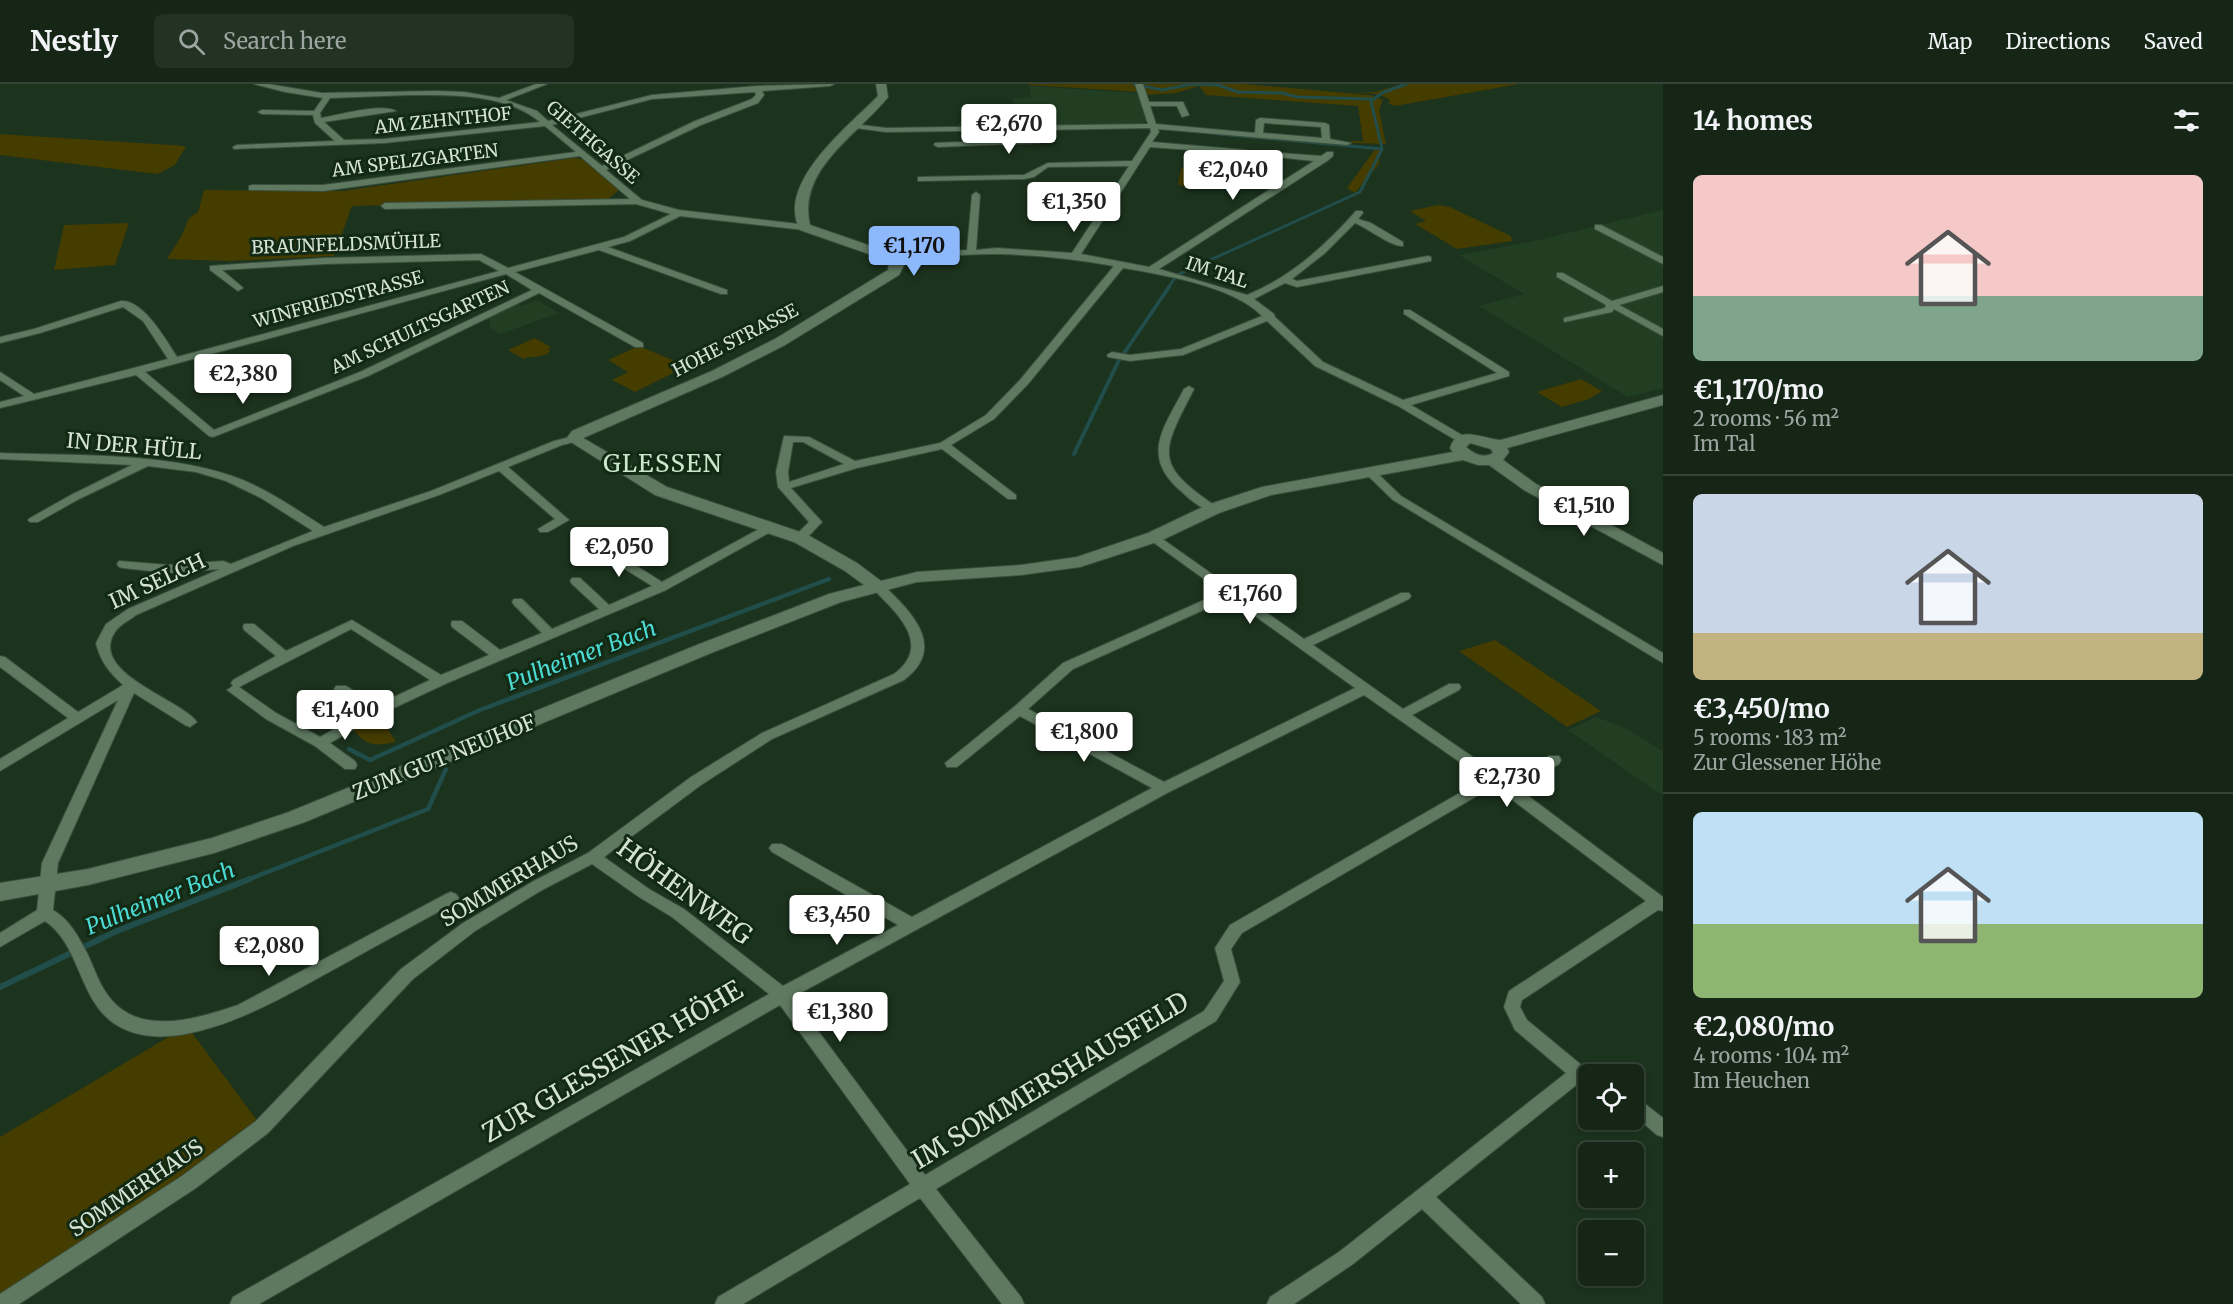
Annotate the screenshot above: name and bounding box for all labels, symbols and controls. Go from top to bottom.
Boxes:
search box [154,14,574,68]
text: Nestly [30,23,118,59]
icon: search [175,25,208,58]
text: Search here [223,27,346,55]
text: Map [1928,28,1972,55]
text: Directions [2005,28,2110,55]
text: Saved [2143,28,2203,55]
street label: GIETHGASSE [542,95,645,189]
street label: AM ZEHNTHOF [372,101,513,139]
pin: €2,670 [960,104,1058,155]
text: 14 homes [1693,104,1813,137]
icon: filters [2170,104,2203,137]
text: €2,670 [975,111,1043,136]
street label: AM SPELZGARTEN [330,138,499,182]
pin: €2,040 [1184,150,1282,201]
text: €2,040 [1198,157,1268,182]
pin: €1,350 [1025,182,1123,233]
text: €1,350 [1041,189,1107,214]
icon: home [1894,214,2002,322]
pin: €1,170 [865,226,963,277]
street label: BRAUNFELDSMÜHLE [251,229,442,259]
text: €1,170 [883,233,945,258]
street label: IM TAL [1183,251,1251,293]
street label: WINFRIEDSTRASSE [250,265,426,333]
street label: AM SCHULTSGARTEN [326,275,513,379]
street label: HOHE STRASSE [668,298,802,382]
pin: €2,380 [194,354,292,405]
text: €2,380 [208,361,278,386]
text: €1,170/mo [1693,373,1824,406]
text: 2 rooms · 56 m² [1693,406,1839,431]
street label: IN DER HÜLL [65,427,203,465]
text: Im Tal [1693,431,1755,456]
district label: GLESSEN [603,448,723,479]
pin: €1,510 [1535,486,1633,537]
text: €1,510 [1553,493,1615,518]
pin: €2,050 [570,527,668,578]
icon: home [1894,533,2002,641]
text: €2,050 [584,534,654,559]
street label: IM SELCH [105,547,209,615]
pin: €1,760 [1201,574,1299,625]
text: €1,760 [1218,581,1282,606]
water label: Pulheimer Bach [502,614,660,696]
pin: €1,400 [296,690,394,741]
text: €3,450/mo [1693,692,1830,725]
text: €1,400 [311,697,379,722]
street label: ZUM GUT NEUHOF [348,708,540,806]
pin: €1,800 [1035,712,1133,763]
text: €1,800 [1050,719,1118,744]
text: 5 rooms · 183 m² [1693,725,1846,750]
text: Zur Glessener Höhe [1693,750,1881,775]
pin: €2,730 [1458,757,1556,808]
text: €2,730 [1473,764,1541,789]
street label: SOMMERHAUS [435,829,583,933]
street label: HÖHENWEG [611,831,759,951]
icon: home [1894,851,2002,959]
water label: Pulheimer Bach [81,855,239,941]
pin: €3,450 [788,895,886,946]
text: €3,450 [803,902,871,927]
pin: €2,080 [220,926,318,977]
text: €2,080 [234,933,304,958]
street label: ZUR GLESSENER HÖHE [476,973,749,1149]
street label: IM SOMMERSHAUSFELD [906,984,1194,1176]
pin: €1,380 [791,992,889,1043]
text: €1,380 [807,999,873,1024]
text: €2,080/mo [1693,1010,1834,1043]
text: 4 rooms · 104 m² [1693,1043,1849,1068]
map controls [1578,1064,1644,1286]
button: locate [1578,1064,1644,1130]
text: Im Heuchen [1693,1068,1810,1093]
street label: SOMMERHAUS [64,1133,208,1243]
button: + [1578,1142,1644,1208]
button: − [1578,1220,1644,1286]

